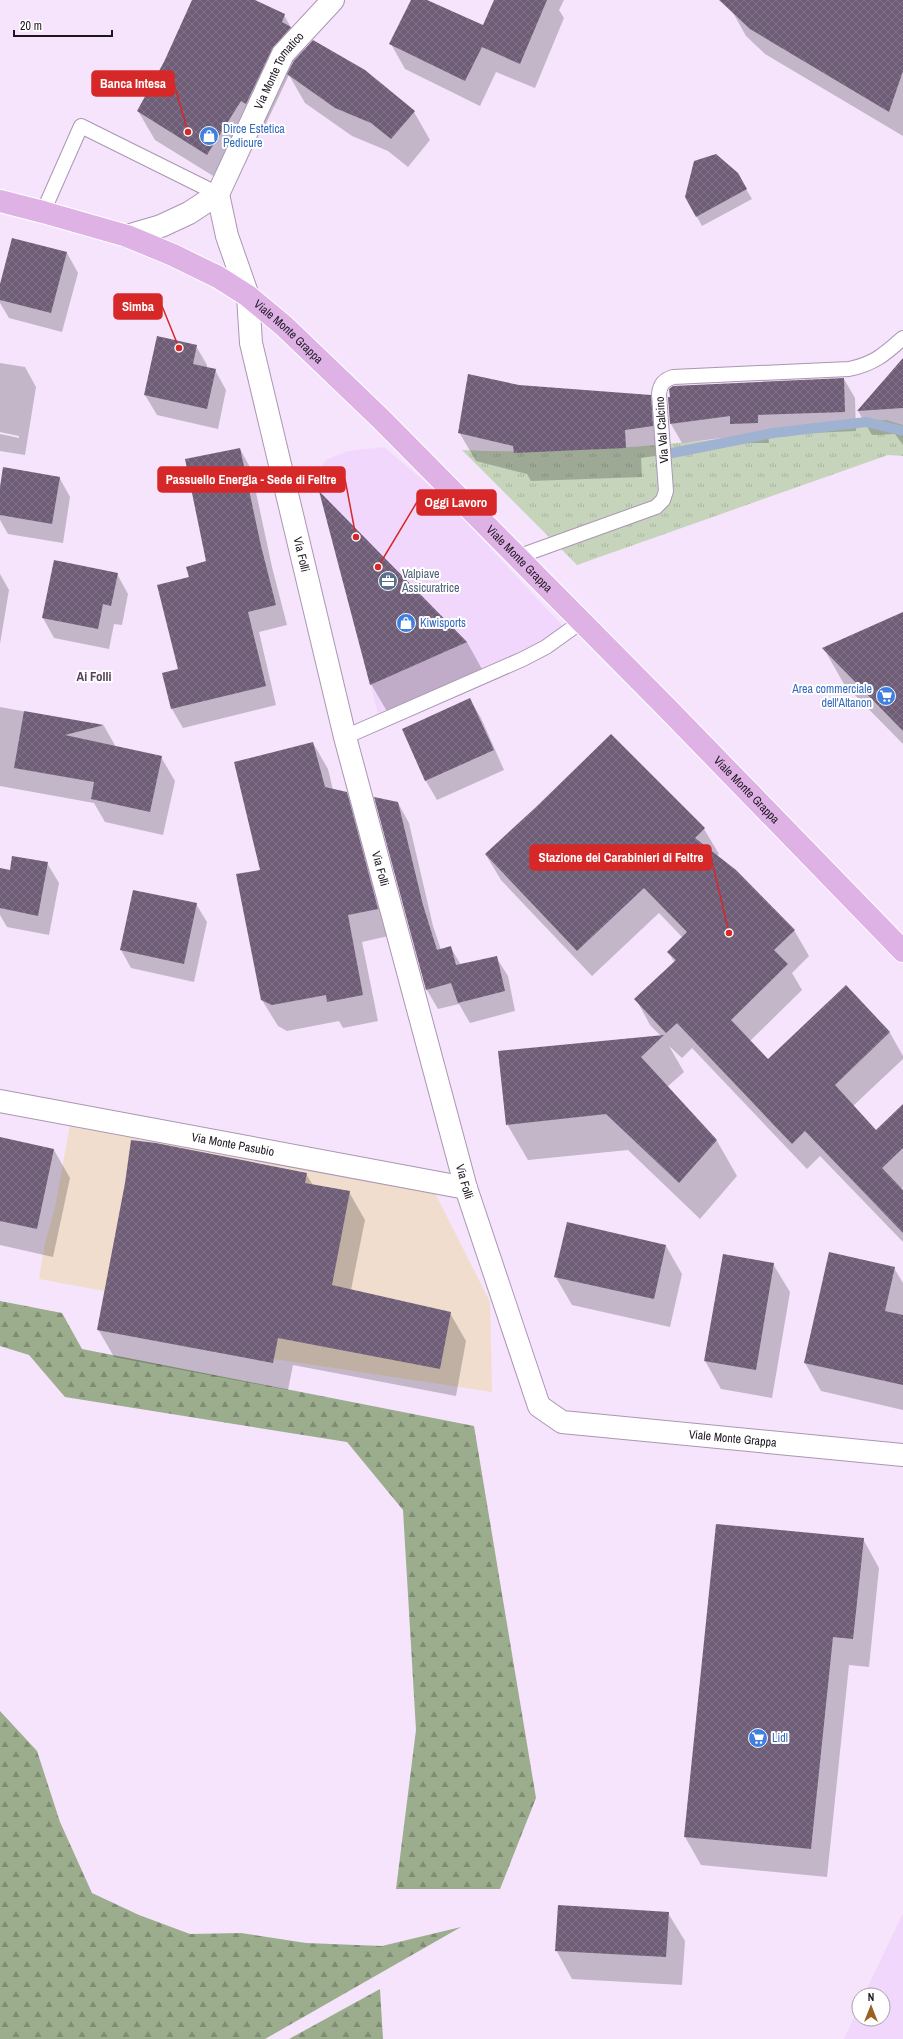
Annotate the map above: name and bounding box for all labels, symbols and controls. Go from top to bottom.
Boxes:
scale bar [14,12,112,38]
text: 20 m [20,18,42,34]
street label: Via Monte Tomatico [250,28,307,112]
callout: Banca Intesa [92,71,174,96]
text: Banca Intesa [100,75,166,92]
place label: Dirce Estetica Pedicure [223,121,285,151]
shop icon: Dirce Estetica Pedicure [198,125,220,147]
callout: Simba [114,294,162,319]
street label: Viale Monte Grappa [250,296,327,367]
text: Simba [122,298,154,315]
street label: Via Val Calcino [652,396,672,464]
callout: Passuello Energia - Sede di Feltre [158,467,345,492]
text: Passuello Energia - Sede di Feltre [166,471,336,488]
callout: Oggi Lavoro [417,490,496,515]
text: Oggi Lavoro [425,494,487,511]
street label: Viale Monte Grappa [483,522,556,596]
street label: Via Folli [290,535,313,574]
place label: Valpiave Assicuratrice [401,566,459,596]
office icon: Valpiave Assicuratrice [377,570,399,592]
shop icon: Kiwisports [395,612,417,634]
place label: Kiwisports [420,615,466,631]
district label: Ai Folli [76,668,112,685]
place label: Area commerciale dell'Altanon [791,681,872,711]
supermarket icon: Area commerciale dell'Altanon [875,685,897,707]
street label: Viale Monte Grappa [710,753,783,827]
callout: Stazione dei Carabinieri di Feltre [530,845,711,870]
street label: Via Folli [368,849,393,888]
text: Stazione dei Carabinieri di Feltre [539,849,703,866]
street label: Via Monte Pasubio [190,1129,276,1160]
street label: Via Folli [452,1162,477,1201]
street label: Viale Monte Grappa [688,1426,778,1451]
supermarket icon: Lidl [747,1727,769,1749]
place label: Lidl [772,1730,788,1746]
north arrow [851,1987,891,2027]
text: N [868,1990,874,2004]

